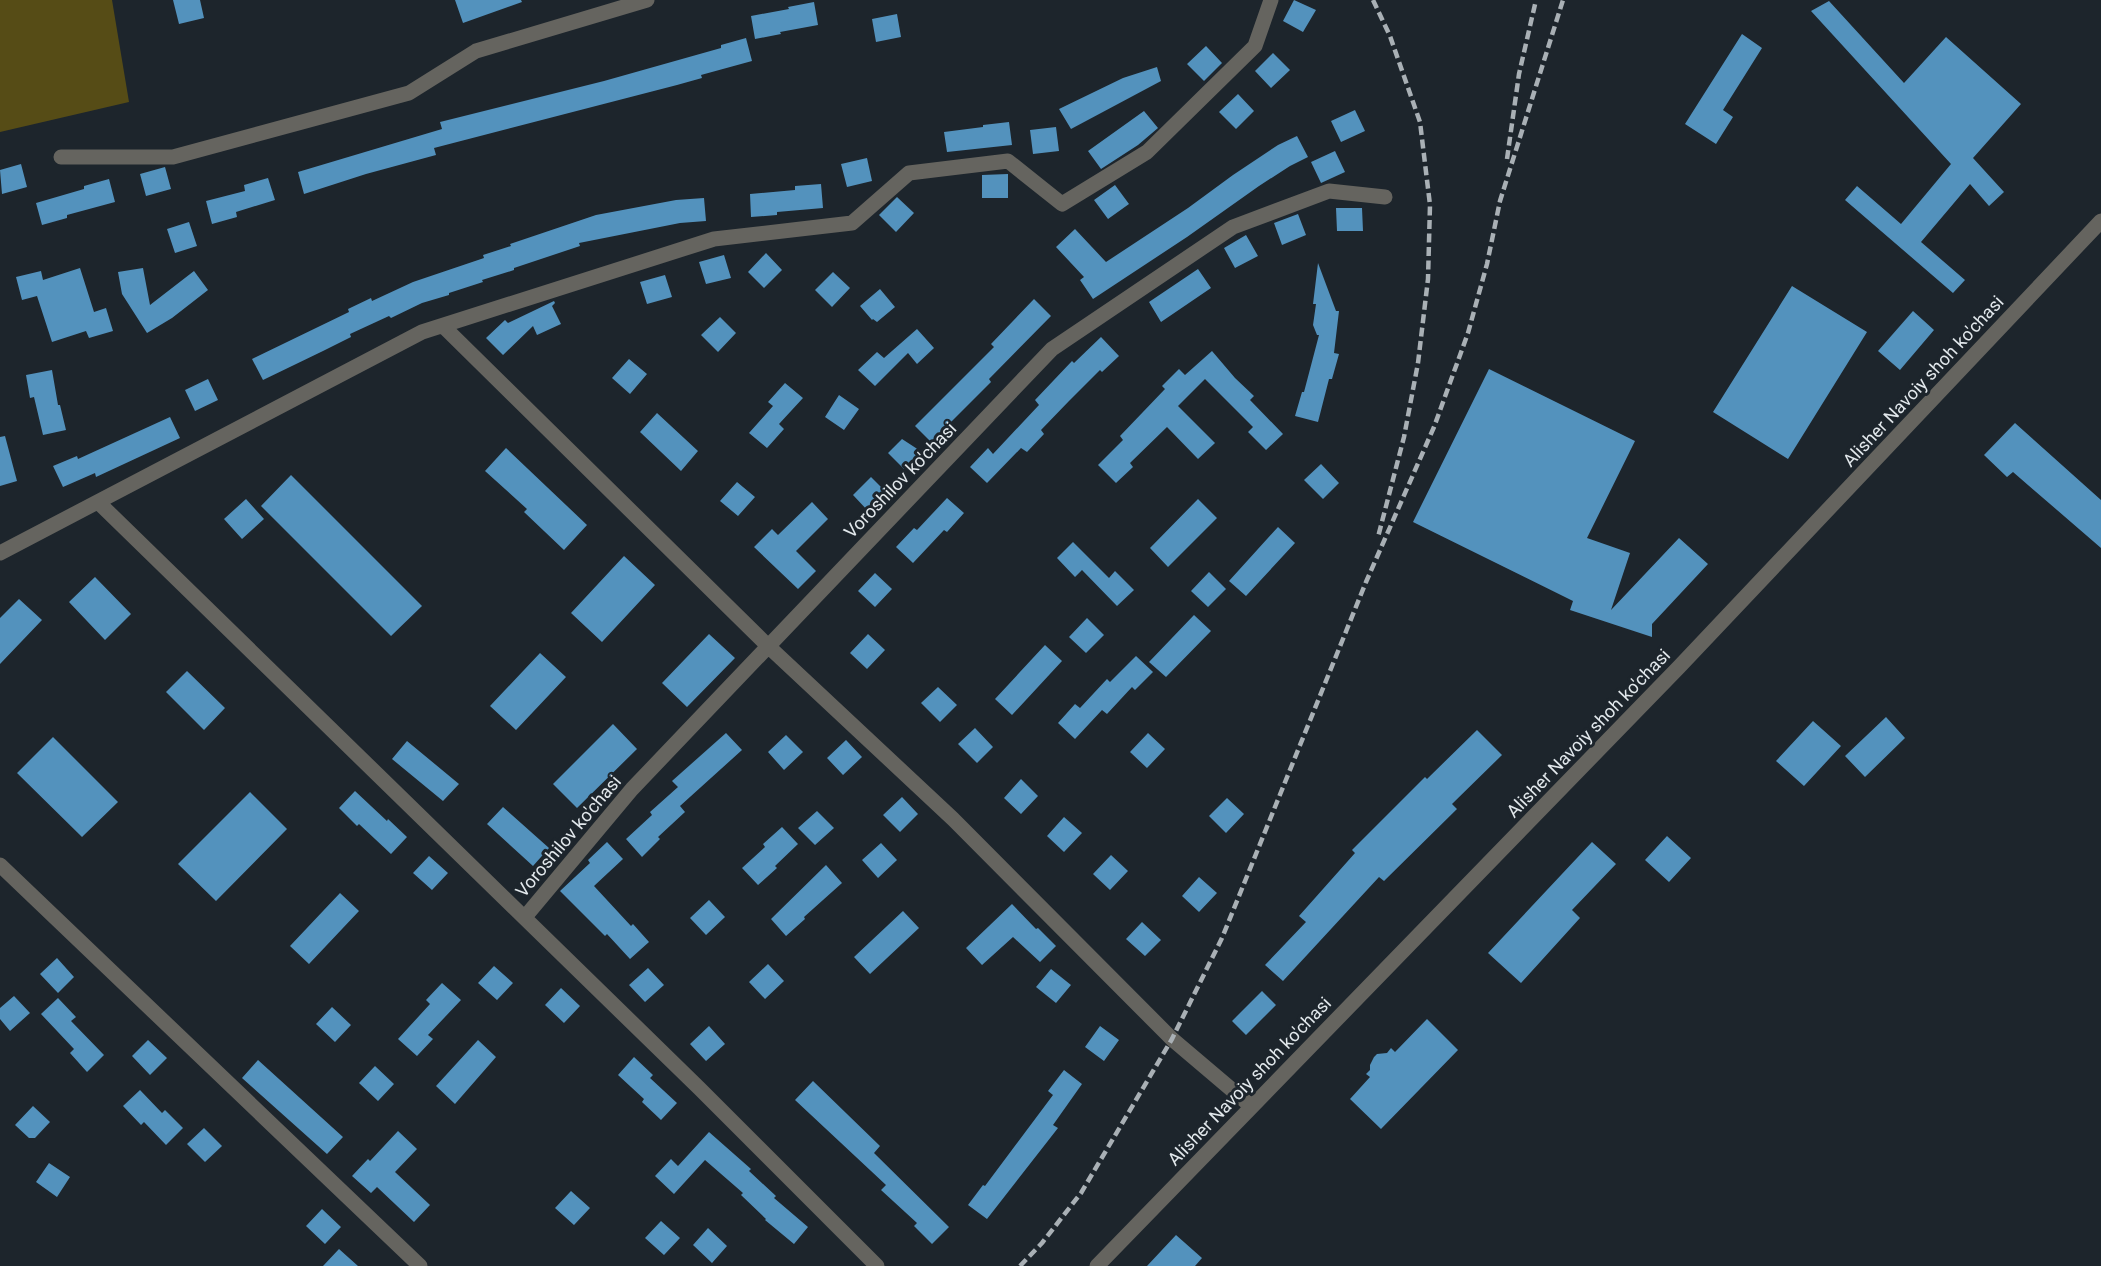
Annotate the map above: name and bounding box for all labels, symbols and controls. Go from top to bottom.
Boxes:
street label: Alisher Navoiy shoh ko'chasi [1838,291,2008,471]
street label: Voroshilov ko'chasi [840,418,960,542]
street label: Alisher Navoiy shoh ko'chasi [1502,644,1674,822]
street label: Voroshilov ko'chasi [511,771,625,901]
street label: Alisher Navoiy shoh ko'chasi [1163,992,1335,1170]

